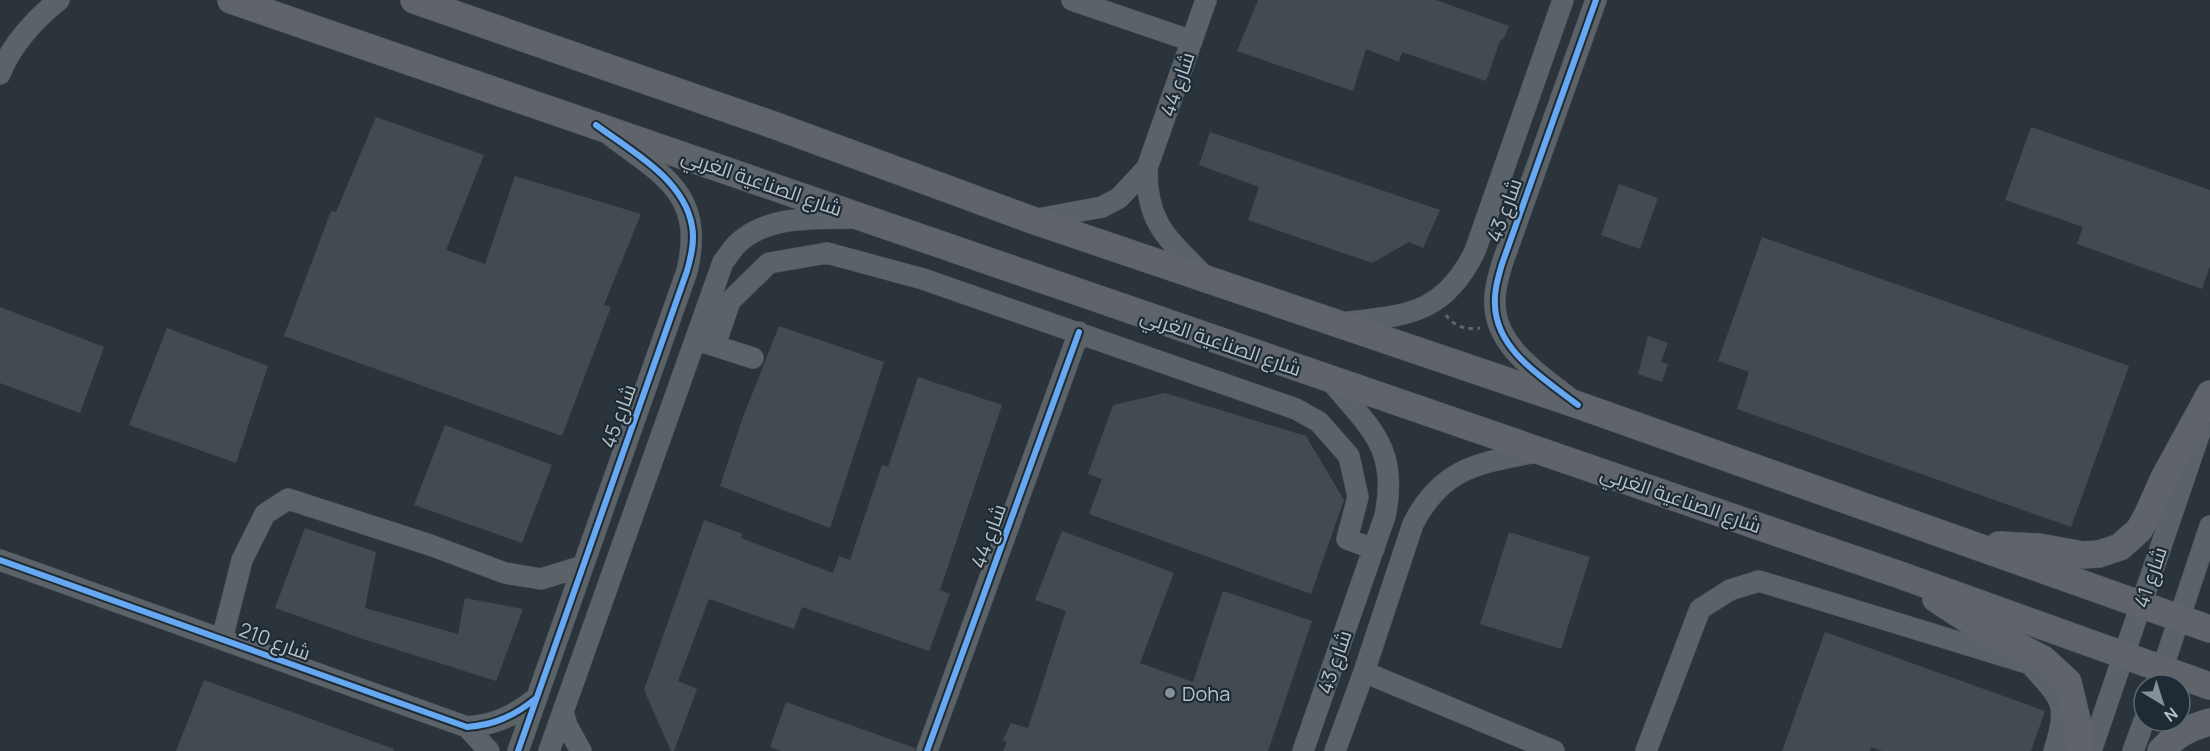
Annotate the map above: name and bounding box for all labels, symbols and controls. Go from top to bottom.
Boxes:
street label: شارع 44 [1153,48,1202,120]
street label: شارع الصناعية الغربي [677,142,846,225]
street label: شارع 43 [1480,175,1529,246]
street label: شارع الصناعية الغربي [1136,302,1305,385]
street label: شارع 45 [594,380,643,452]
street label: شارع الصناعية الغربي [1596,459,1765,542]
street label: شارع 44 [964,500,1013,572]
street label: شارع 41 [2127,543,2174,611]
street label: شارع 210 [235,616,314,667]
street label: شارع 43 [1311,627,1358,698]
north arrow [2132,673,2192,733]
place label: Doha [1182,680,1230,707]
marker: Doha [1163,686,1177,700]
text: N [2160,703,2183,727]

